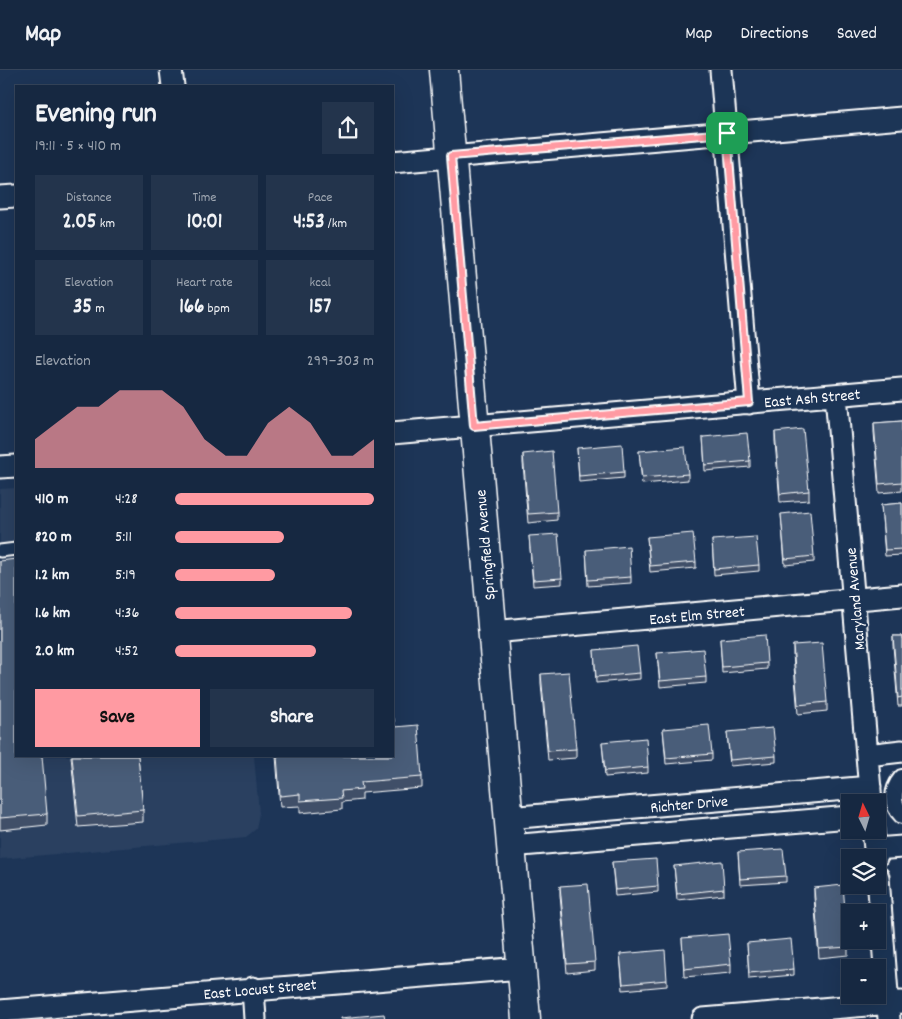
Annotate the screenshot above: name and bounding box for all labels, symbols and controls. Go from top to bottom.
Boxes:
text: Map [25,18,61,52]
text: Map [685,22,712,47]
text: Directions [740,22,809,47]
text: Saved [837,22,877,47]
text: Evening run [35,96,157,136]
button: share [322,102,374,154]
pin [706,112,748,154]
icon: arrive [713,119,741,147]
text: 19:11 · 5 × 410 m [35,135,121,158]
text: Distance [66,188,112,208]
text: Time [193,188,216,208]
text: Pace [308,188,333,208]
text: 2.05 [63,208,96,238]
text: 10:01 [187,208,222,238]
text: 4:53 [293,208,325,238]
text: km [96,214,115,234]
text: /km [325,214,347,234]
text: Elevation [64,273,113,293]
text: Heart rate [176,273,233,293]
text: kcal [310,273,331,293]
text: 35 [73,293,92,323]
text: 166 [179,293,204,323]
text: 157 [309,293,331,323]
text: m [92,299,105,319]
text: bpm [204,299,230,319]
text: Elevation [35,350,91,373]
text: 299–303 m [307,350,374,373]
street label: East Ash Street [763,384,861,415]
text: 410 m [35,488,69,511]
text: 4:28 [115,488,138,511]
street label: Springfield Avenue [470,489,503,601]
text: 820 m [35,526,72,549]
text: 5:11 [115,526,132,549]
street label: Maryland Avenue [841,546,872,651]
text: 1.2 km [35,564,69,587]
text: 5:19 [115,564,136,587]
street label: East Elm Street [649,601,746,632]
text: 1.6 km [35,602,70,625]
text: 4:36 [115,602,139,625]
text: 2.0 km [35,640,75,663]
text: 4:52 [115,640,139,663]
button: Save [35,689,200,747]
button: Share [210,689,374,747]
street label: Richter Drive [649,791,729,820]
north arrow [841,794,886,839]
map controls [841,794,886,1004]
button: layers [841,849,886,894]
button: + [841,904,886,949]
button: − [841,959,886,1004]
street label: East Locust Street [203,974,318,1007]

